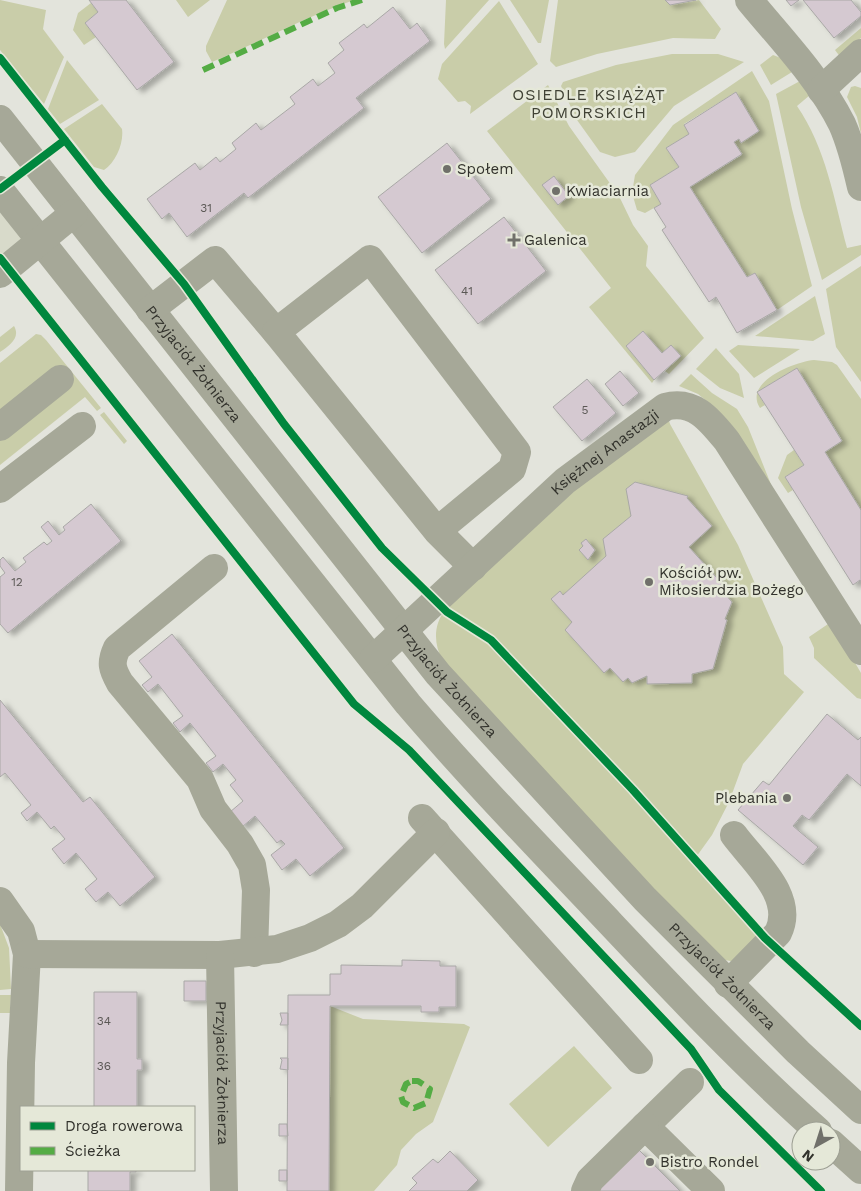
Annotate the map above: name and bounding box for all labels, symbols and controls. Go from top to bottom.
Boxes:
district label: OSIEDLE KSIĄŻĄT POMORSKICH [512,85,666,122]
place label: Społem [457,160,513,178]
marker: Społem [441,163,453,175]
place label: Kwiaciarnia [566,182,650,200]
marker: Kwiaciarnia [550,185,562,197]
house number: 31 [200,201,212,215]
place label: Galenica [524,231,587,249]
marker: Galenica [508,234,520,246]
house number: 41 [461,284,473,298]
street label: Przyjaciół Żołnierza [142,302,245,426]
house number: 5 [582,403,589,417]
street label: Księżnej Anastazji [547,406,663,499]
place label: Kościół pw. Miłosierdzia Bożego [659,564,804,599]
house number: 12 [11,575,23,589]
marker: Kościół pw. Miłosierdzia Bożego [643,576,655,588]
street label: Przyjaciół Żołnierza [393,621,501,742]
place label: Plebania [715,789,778,807]
marker: Plebania [781,792,793,804]
street label: Przyjaciół Żołnierza [665,919,780,1034]
street label: Przyjaciół Żołnierza [212,1001,232,1146]
house number: 34 [97,1014,111,1028]
house number: 36 [97,1059,111,1073]
legend [20,1106,195,1171]
text: Droga rowerowa [65,1117,183,1135]
north arrow [791,1121,841,1171]
text: Ścieżka [65,1141,121,1160]
text: N [799,1147,817,1166]
place label: Bistro Rondel [660,1153,759,1171]
marker: Bistro Rondel [644,1156,656,1168]

